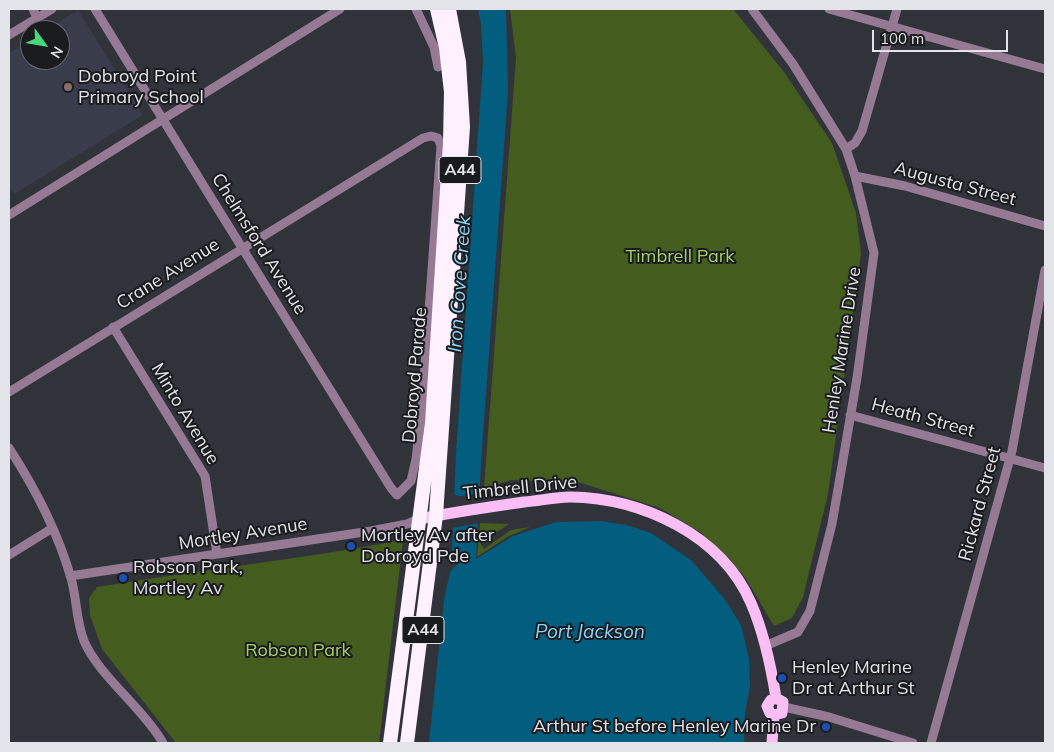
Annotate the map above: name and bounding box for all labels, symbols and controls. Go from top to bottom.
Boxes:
north arrow [20,20,70,70]
scale bar [874,20,1010,52]
text: 100 m [880,29,924,48]
text: N [46,43,67,62]
place label: Dobroyd Point Primary School [78,66,204,108]
marker: Dobroyd Point Primary School [62,81,74,93]
road number: A44 [439,156,481,184]
street label: Augusta Street [892,157,1018,211]
street label: Chelmsford Avenue [207,169,311,319]
water label: Iron Cove Creek [444,215,476,353]
street label: Crane Avenue [113,234,223,314]
park label: Timbrell Park [625,246,735,268]
street label: Henley Marine Drive [818,265,866,435]
street label: Dobroyd Parade [398,306,432,444]
street label: Minto Avenue [146,360,224,468]
street label: Heath Street [869,394,977,442]
street label: Rickard Street [954,445,1006,563]
street label: Timbrell Drive [462,471,578,505]
street label: Mortley Avenue [177,513,309,555]
place label: Mortley Av after Dobroyd Pde [361,525,494,568]
marker: Mortley Av after Dobroyd Pde [345,540,357,552]
place label: Robson Park, Mortley Av [133,557,243,600]
marker: Robson Park, Mortley Av [117,572,129,584]
road number: A44 [402,616,444,644]
water label: Port Jackson [535,621,645,643]
park label: Robson Park [245,640,351,662]
place label: Henley Marine Dr at Arthur St [792,657,915,700]
marker: Henley Marine Dr at Arthur St [776,672,788,684]
place label: Arthur St before Henley Marine Dr [533,716,816,738]
marker: Arthur St before Henley Marine Dr [820,721,832,733]

